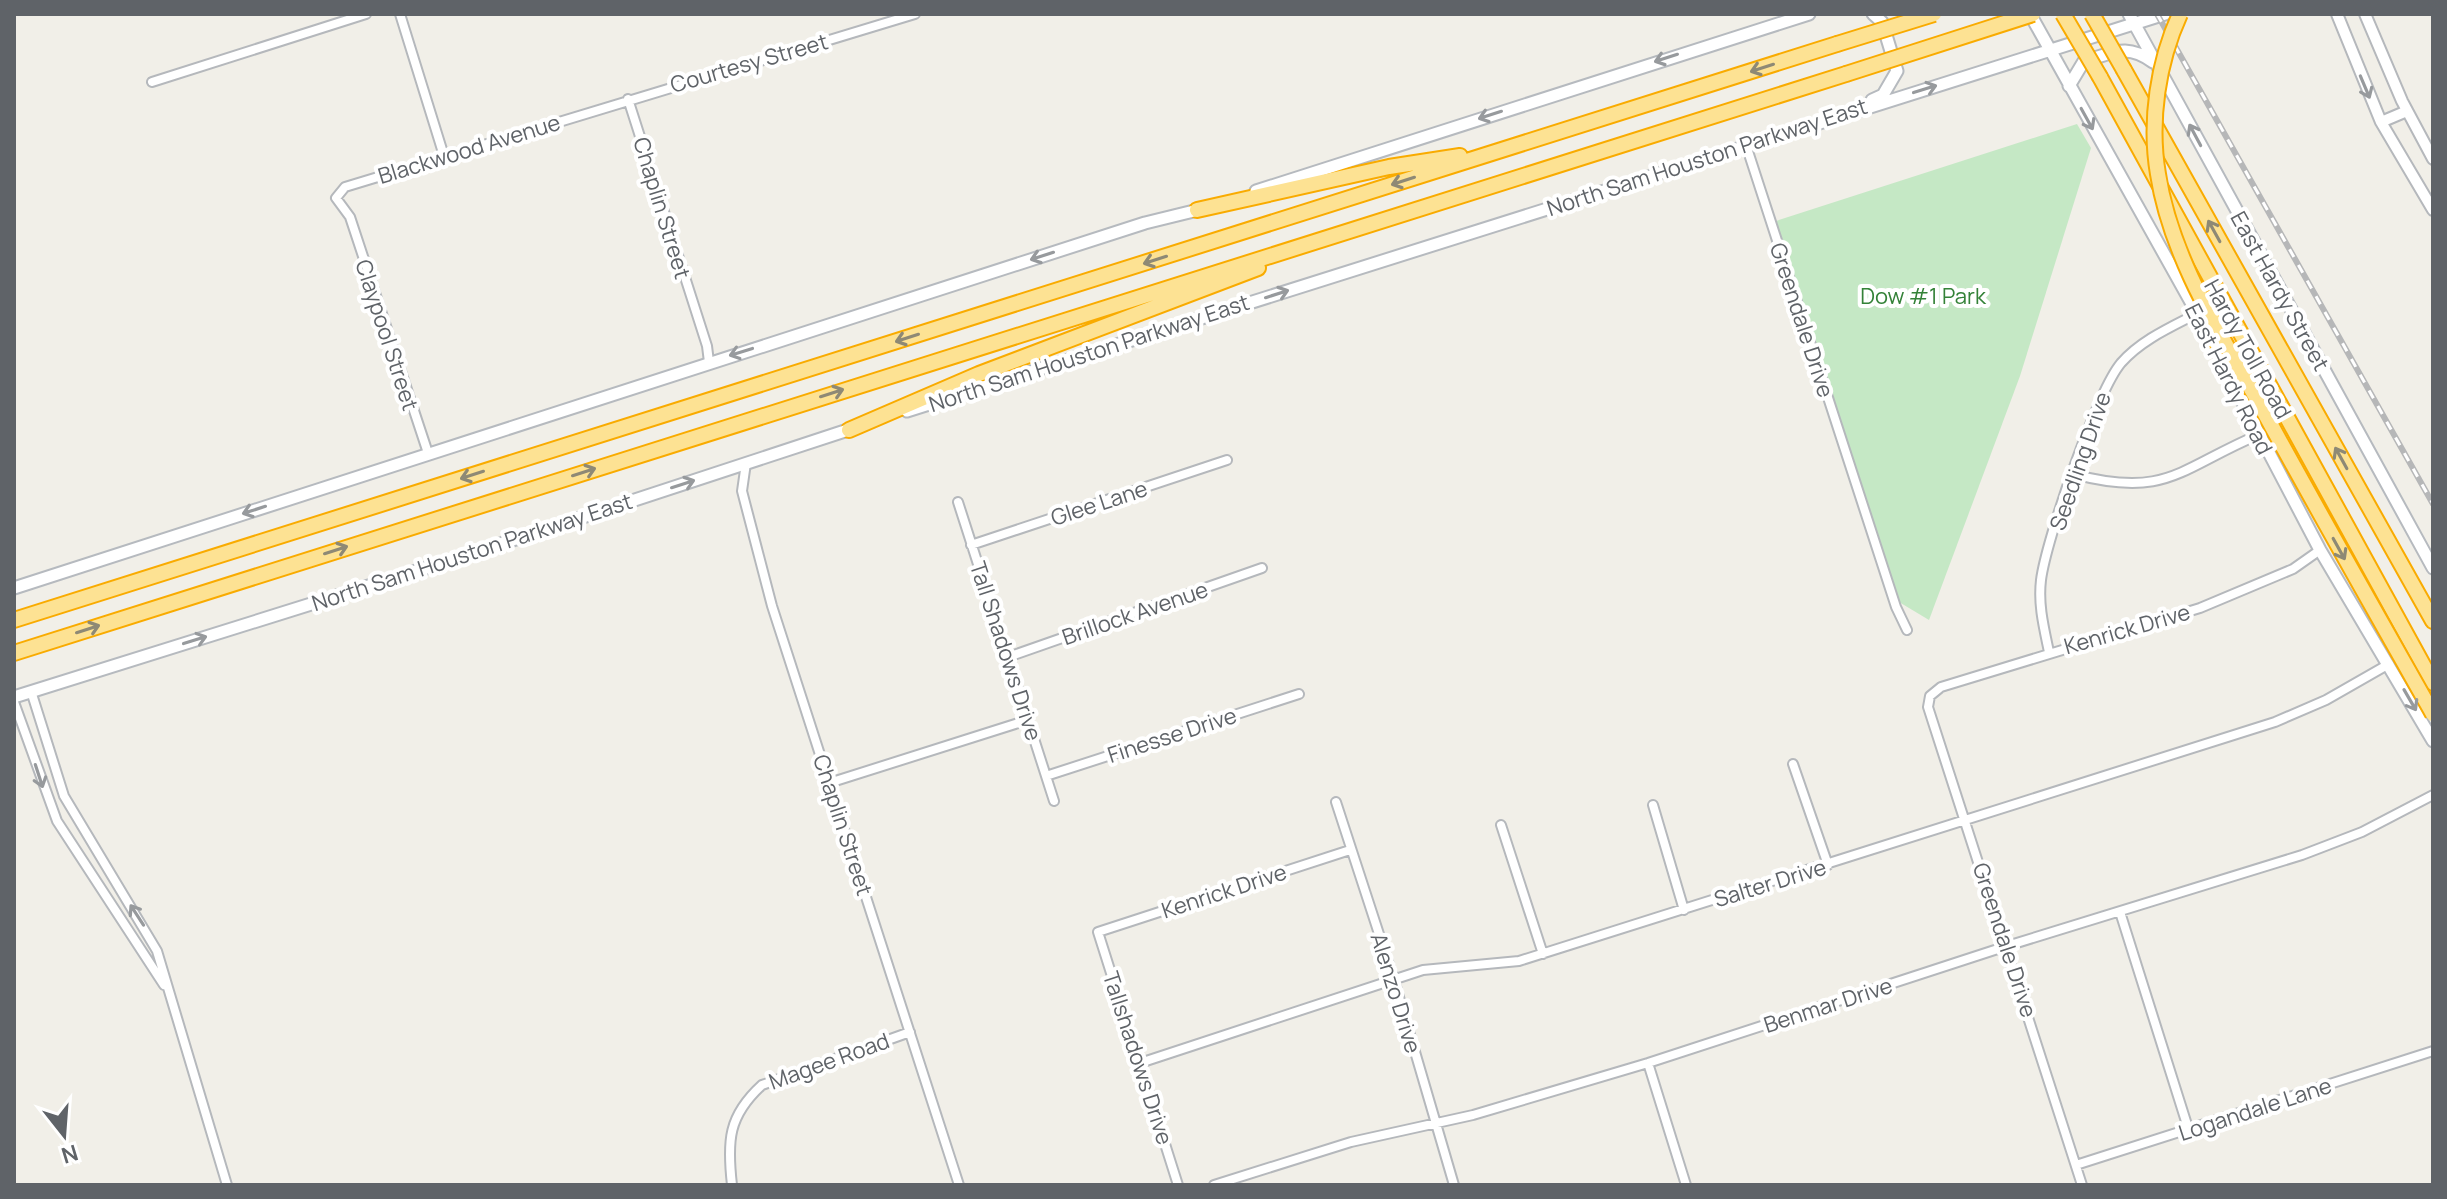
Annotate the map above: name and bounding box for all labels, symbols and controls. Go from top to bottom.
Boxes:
street label: Courtesy Street [667,26,832,100]
one-way arrow [1653,51,1678,66]
one-way arrow [1750,61,1776,76]
one-way arrow [2359,74,2374,99]
one-way arrow [1911,81,1937,96]
street label: North Sam Houston Parkway East [1543,91,1871,223]
one-way arrow [2080,106,2096,130]
street label: Blackwood Avenue [374,107,564,191]
one-way arrow [1477,108,1502,123]
one-way arrow [2187,124,2203,147]
street label: Chaplin Street [626,134,698,283]
one-way arrow [1391,175,1416,190]
street label: East Hardy Street [2224,206,2336,376]
one-way arrow [2206,220,2222,243]
street label: Greendale Drive [1763,239,1841,401]
one-way arrow [1030,250,1055,264]
one-way arrow [1143,253,1168,268]
street label: Claypool Street [348,256,426,415]
street label: Hardy Toll Road [2197,274,2299,424]
park label: Dow #1 Park [1860,281,1987,311]
one-way arrow [1265,285,1290,300]
street label: North Sam Houston Parkway East [925,287,1253,419]
street label: East Hardy Road [2178,298,2280,460]
one-way arrow [895,332,920,346]
one-way arrow [729,346,754,361]
one-way arrow [818,385,844,400]
street label: Seedling Drive [2042,388,2118,534]
one-way arrow [2333,446,2348,470]
one-way arrow [571,464,596,478]
one-way arrow [460,468,486,483]
street label: Glee Lane [1047,473,1151,533]
one-way arrow [670,475,695,490]
street label: North Sam Houston Parkway East [308,486,636,618]
one-way arrow [242,503,267,518]
one-way arrow [2332,537,2348,560]
one-way arrow [323,542,348,557]
street label: Tall Shadows Drive [963,558,1049,745]
street label: Brillock Avenue [1058,574,1212,652]
street label: Kenrick Drive [2060,597,2194,661]
one-way arrow [75,621,101,636]
one-way arrow [182,632,208,647]
one-way arrow [2403,688,2418,712]
street label: Finesse Drive [1104,700,1240,770]
street label: Chaplin Street [806,751,880,899]
one-way arrow [32,764,47,789]
street label: Salter Drive [1710,852,1830,914]
street label: Kenrick Drive [1158,857,1290,925]
street label: Greendale Drive [1966,859,2044,1021]
one-way arrow [128,904,145,926]
street label: Alenzo Drive [1363,929,1429,1057]
street label: Tallshadows Drive [1096,968,1180,1149]
street label: Benmar Drive [1760,970,1896,1040]
street label: Magee Road [765,1025,893,1097]
street label: Logandale Lane [2175,1070,2336,1148]
north arrow [24,1095,104,1175]
text: N [58,1137,82,1171]

